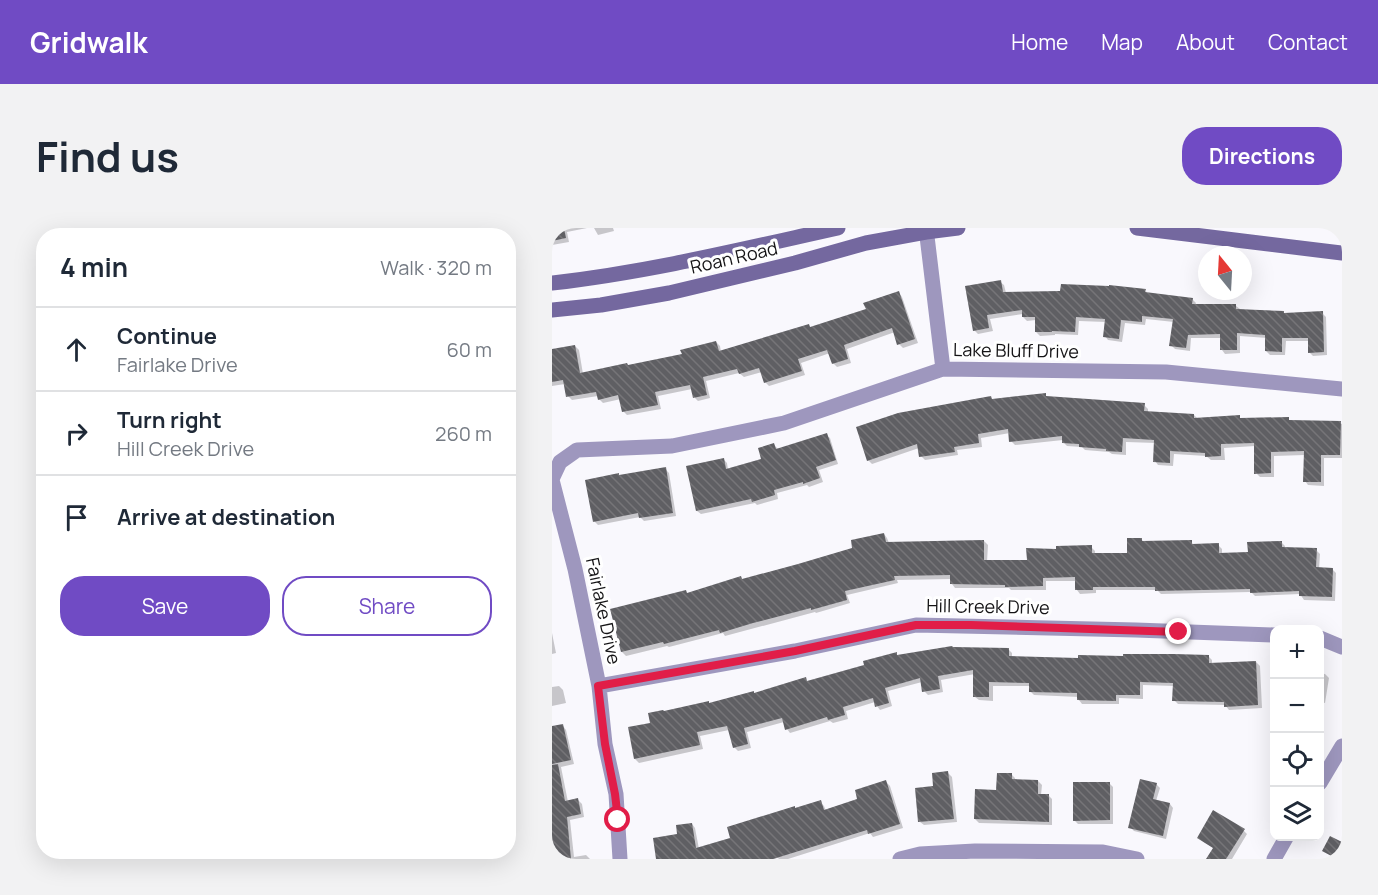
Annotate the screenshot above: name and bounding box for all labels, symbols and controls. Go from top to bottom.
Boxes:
text: Gridwalk [30,23,147,61]
text: Home [1011,28,1068,56]
text: Map [1101,28,1143,56]
text: About [1176,28,1235,56]
text: Contact [1268,28,1348,56]
text: Find us [36,127,179,185]
button: Directions [1182,127,1342,185]
street label: Roan Road [688,235,780,279]
north arrow [1198,246,1252,300]
text: 4 min [60,249,128,285]
text: Walk · 320 m [380,254,492,281]
text: Continue [117,321,217,351]
icon: ahead [60,333,93,366]
text: 60 m [446,336,492,363]
street label: Lake Bluff Drive [953,337,1079,363]
text: Fairlake Drive [117,351,238,378]
text: Turn right [117,405,222,435]
icon: right [60,417,93,450]
text: 260 m [435,420,492,447]
text: Hill Creek Drive [117,435,254,462]
icon: arrive [60,501,93,534]
text: Arrive at destination [117,502,335,532]
street label: Fairlake Drive [581,555,627,666]
button: Save [60,576,270,636]
button: Share [282,576,492,636]
street label: Hill Creek Drive [926,593,1050,619]
route end [1165,618,1191,644]
map controls [1270,625,1324,841]
button: + [1270,625,1324,679]
button: − [1270,679,1324,733]
button: locate [1270,733,1324,787]
button: layers [1270,787,1324,841]
route start [604,806,630,832]

